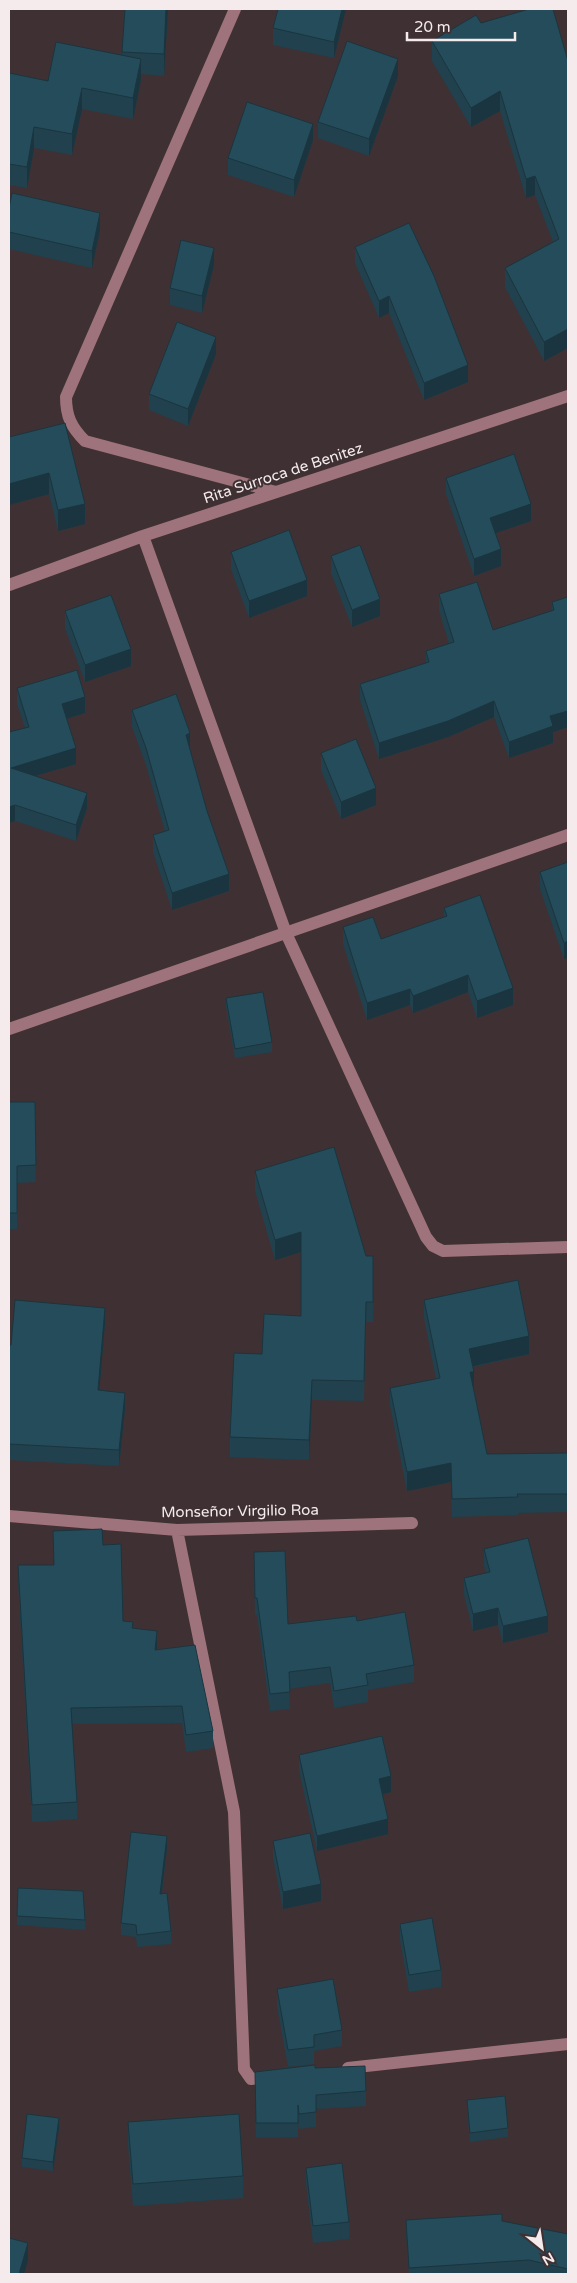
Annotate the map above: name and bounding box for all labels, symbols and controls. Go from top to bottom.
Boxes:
scale bar [407,10,514,42]
text: 20 m [414,18,451,36]
street label: Rita Surroca de Benitez [201,439,365,507]
street label: Monseñor Virgilio Roa [161,1501,319,1521]
north arrow [517,2223,567,2273]
text: N [539,2249,557,2269]

